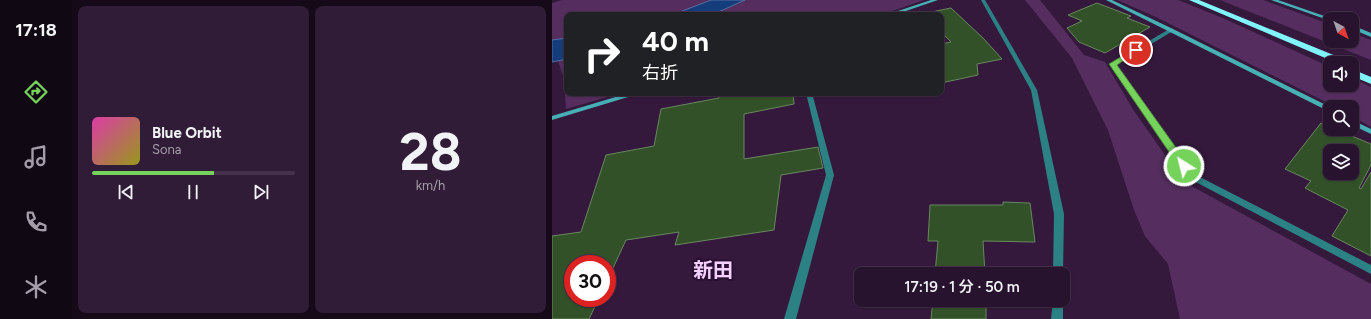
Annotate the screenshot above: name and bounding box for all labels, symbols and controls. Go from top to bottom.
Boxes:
north arrow [1323,12,1359,48]
map controls [1323,12,1359,180]
text: 17:18 [15,19,57,41]
text: 40 m [642,24,709,58]
icon: right [576,28,628,80]
pin [1119,33,1153,67]
icon: arrive [1125,39,1147,61]
button: sound [1323,56,1359,92]
text: 右折 [642,62,678,84]
icon: directions [22,78,50,106]
button: search [1323,100,1359,136]
text: 28 [400,121,461,183]
text: Blue Orbit [152,124,222,142]
text: Sona [152,142,181,157]
icon: music [22,143,50,171]
button: layers [1323,144,1359,180]
position arrow [1163,145,1205,187]
text: km/h [416,178,445,193]
icon: previous [115,181,137,203]
icon: pause [182,181,204,203]
icon: next [250,181,272,203]
icon: phone [22,208,50,236]
speed limit sign: 30 [564,255,616,307]
district label: 新田 [693,258,733,282]
icon: climate [22,273,50,301]
text: 17:19 · 1 分 · 50 m [904,278,1020,296]

